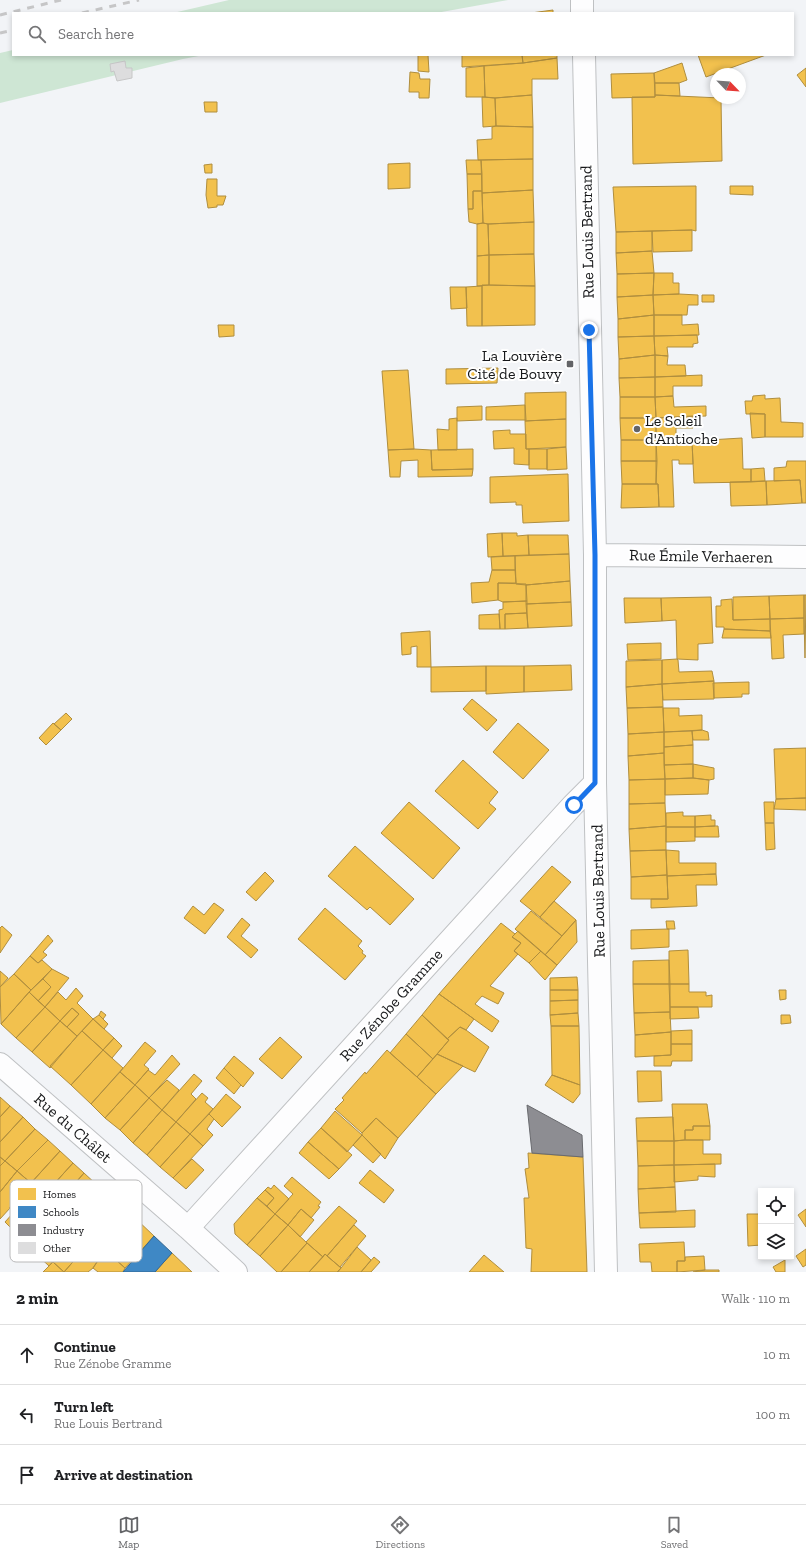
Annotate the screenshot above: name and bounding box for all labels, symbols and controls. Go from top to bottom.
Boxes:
search box [12,12,794,56]
icon: search [26,23,48,45]
text: Search here [58,25,134,43]
north arrow [710,68,746,104]
street label: Rue Louis Bertrand [576,165,598,299]
route end [580,321,598,339]
place label: La Louvière Cité de Bouvy [467,346,563,383]
marker: La Louvière Cité de Bouvy [565,359,575,369]
place label: Le Soleil d'Antioche [645,411,718,448]
marker: Le Soleil d'Antioche [632,424,642,434]
street label: Rue Émile Verhaeren [629,545,774,567]
route start [565,796,583,814]
street label: Rue Louis Bertrand [587,824,609,958]
street label: Rue Zénobe Gramme [336,945,446,1065]
street label: Rue du Châlet [30,1089,116,1167]
legend [10,1180,142,1262]
text: Homes [43,1188,76,1201]
map controls [758,1188,794,1260]
button: locate [758,1188,794,1224]
text: Schools [43,1206,79,1219]
text: Industry [43,1224,85,1237]
button: layers [758,1224,794,1260]
text: Other [43,1242,71,1255]
text: 2 min [16,1288,58,1308]
text: Walk · 110 m [722,1291,790,1306]
text: Continue [54,1338,116,1356]
icon: ahead [16,1344,38,1366]
text: 10 m [763,1347,790,1362]
text: Rue Zénobe Gramme [54,1356,171,1371]
text: Turn left [54,1398,114,1416]
icon: left [16,1404,38,1426]
text: 100 m [756,1407,790,1422]
text: Rue Louis Bertrand [54,1416,162,1431]
icon: arrive [16,1464,38,1486]
text: Arrive at destination [54,1466,193,1484]
tab: Map [118,1514,140,1551]
tab: Directions [375,1514,425,1551]
tab: Saved [661,1514,688,1551]

